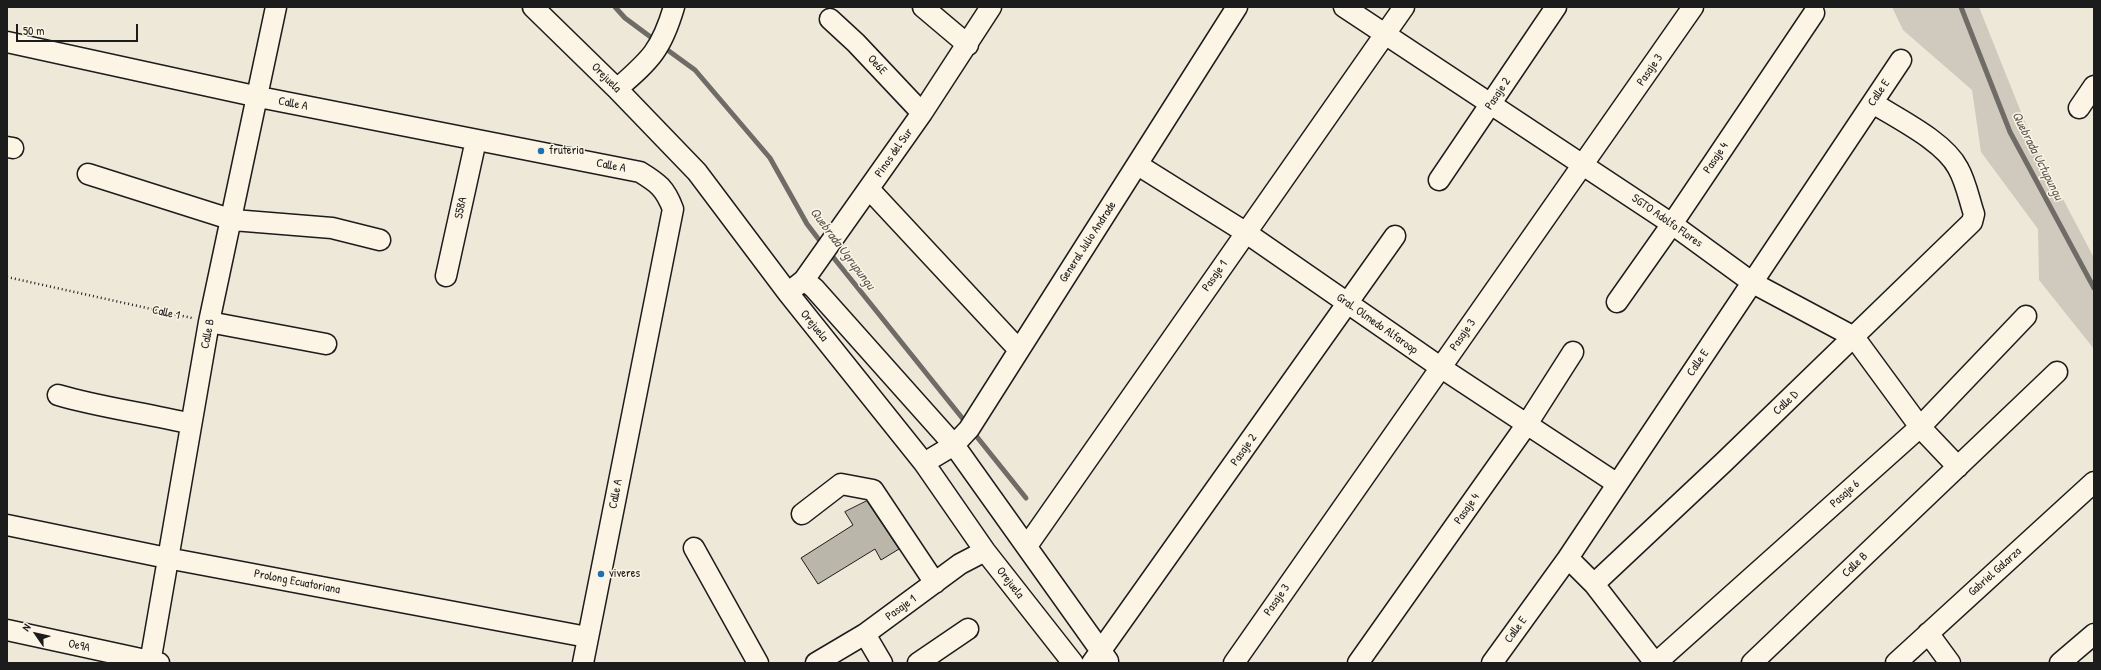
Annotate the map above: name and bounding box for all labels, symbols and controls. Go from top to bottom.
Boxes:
scale bar [18,16,140,42]
text: 50 m [23,22,44,39]
street label: Pasaje 3 [1634,51,1666,89]
street label: Oe6E [864,52,890,78]
street label: Orejuela [588,60,624,96]
street label: Pasaje 2 [1482,75,1514,113]
street label: Calle E [1865,77,1893,109]
street label: Calle A [277,94,309,114]
water label: Quebrada Uctupungu [2008,109,2066,203]
street label: Pinos del Sur [872,126,916,180]
street label: Pasaje 4 [1700,140,1732,176]
place label: fruteria [549,144,584,158]
marker: fruteria [536,146,546,156]
street label: Calle A [595,156,627,176]
street label: SGTO Adolfo Flores [1629,191,1705,251]
street label: S58A [452,196,470,220]
street label: General Julio Andrade [1057,199,1119,285]
water label: Quebrada Ugrupungu [806,205,878,293]
street label: Pasaje 1 [1199,258,1231,294]
street label: Gral. Olmedo Alfaroop [1333,291,1421,357]
street label: Calle 1 [151,303,181,323]
street label: Orejuela [797,307,831,345]
street label: Pasaje 3 [1447,316,1479,354]
street label: Calle B [198,318,218,350]
street label: Calle E [1684,347,1712,379]
street label: Calle D [1770,388,1802,418]
street label: Pasaje 2 [1228,431,1260,469]
street label: Pasaje 6 [1827,477,1863,511]
street label: Calle A [606,478,626,510]
street label: Pasaje 4 [1451,491,1483,527]
street label: Gabriel Galarza [1966,544,2024,600]
street label: Calle B [1839,549,1871,581]
street label: Orejuela [993,564,1027,602]
street label: Prolong Ecuatoriana [253,567,341,597]
place label: viveres [609,567,640,581]
marker: viveres [596,569,606,579]
street label: Pasaje 3 [1261,581,1293,619]
street label: Pasaje 1 [883,592,919,624]
north arrow [16,614,56,654]
street label: Calle E [1502,614,1530,646]
text: N [19,621,33,634]
street label: Oe9A [67,637,91,655]

